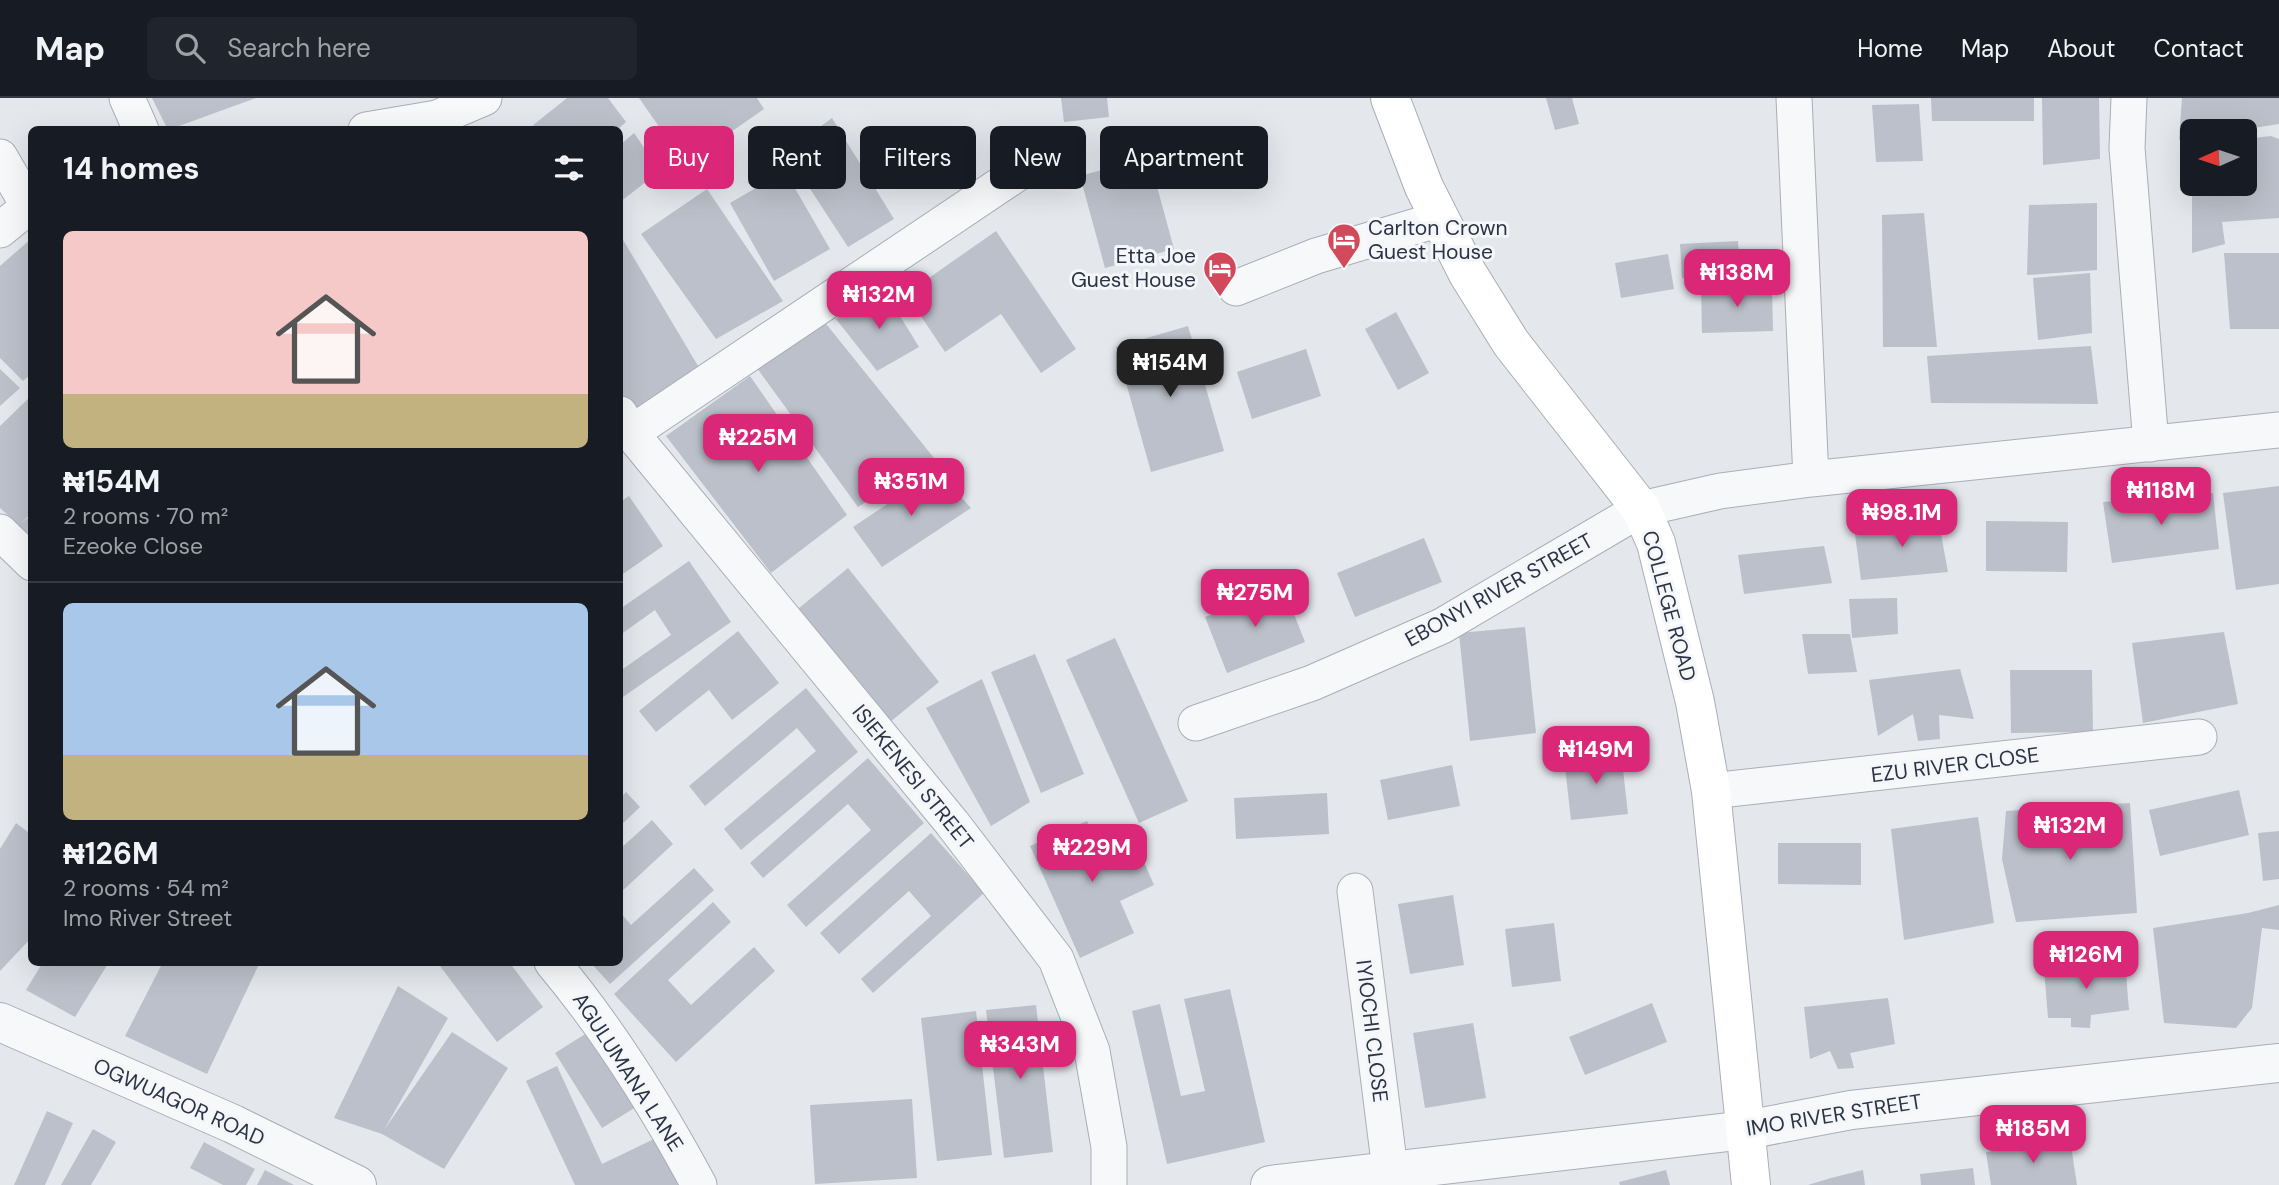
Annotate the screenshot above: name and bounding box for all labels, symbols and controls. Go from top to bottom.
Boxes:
search box [147,17,637,80]
text: Map [35,27,105,70]
icon: search [171,29,209,67]
text: Search here [227,31,371,65]
text: Home [1857,33,1923,64]
text: Map [1961,33,2009,64]
text: About [2047,33,2116,64]
text: Contact [2154,33,2244,64]
north arrow [2180,119,2258,196]
map controls [2180,119,2257,196]
chip: Buy [644,126,734,189]
chip: Rent [748,126,846,189]
chip: Filters [860,126,976,189]
chip: New [990,126,1086,189]
chip: Apartment [1100,126,1268,189]
text: 14 homes [63,149,200,188]
icon: filters [550,149,588,187]
place label: Carlton Crown Guest House [1368,214,1508,266]
hotel icon: Carlton Crown Guest House [1325,221,1363,270]
place label: Etta Joe Guest House [1071,242,1196,294]
hotel icon: Etta Joe Guest House [1201,249,1239,298]
pin: ₦138M [1688,250,1786,309]
text: ₦138M [1700,257,1774,287]
pin: ₦132M [830,272,928,331]
icon: home [263,276,389,402]
text: ₦132M [843,279,915,309]
pin: ₦154M [1121,340,1219,399]
text: ₦154M [1133,347,1207,377]
pin: ₦225M [709,414,807,474]
text: ₦225M [719,422,797,452]
pin: ₦351M [862,458,960,518]
text: ₦154M [63,462,160,501]
text: ₦351M [874,466,948,496]
pin: ₦118M [2112,468,2210,527]
text: ₦118M [2127,475,2195,505]
pin: ₦98.1M [1845,490,1959,549]
text: ₦98.1M [1862,497,1942,527]
text: 2 rooms · 70 m² [63,501,228,531]
street label: EBONYI RIVER STREET [1400,527,1598,653]
street label: COLLEGE ROAD [1635,528,1703,684]
text: Ezeoke Close [63,531,203,561]
pin: ₦275M [1206,570,1304,629]
text: ₦275M [1217,577,1293,607]
icon: home [263,648,389,774]
street label: ISIEKENESI STREET [846,699,980,855]
pin: ₦149M [1547,726,1645,786]
text: ₦149M [1559,734,1633,764]
street label: EZU RIVER CLOSE [1869,741,2041,789]
pin: ₦132M [2021,802,2119,862]
text: ₦132M [2034,810,2106,840]
pin: ₦229M [1043,824,1141,884]
text: ₦229M [1053,832,1131,862]
text: ₦126M [63,834,159,873]
text: 2 rooms · 54 m² [63,873,229,903]
text: Imo River Street [63,903,232,933]
pin: ₦126M [2037,932,2135,991]
text: ₦126M [2049,939,2123,969]
street label: IYIOCHI CLOSE [1349,958,1395,1104]
street label: AGULUMANA LANE [566,987,690,1157]
pin: ₦343M [971,1021,1069,1081]
text: ₦343M [980,1029,1060,1059]
street label: OGWUAGOR ROAD [89,1052,269,1152]
street label: IMO RIVER STREET [1744,1087,1924,1143]
pin: ₦185M [1984,1105,2082,1165]
text: ₦185M [1996,1113,2070,1143]

